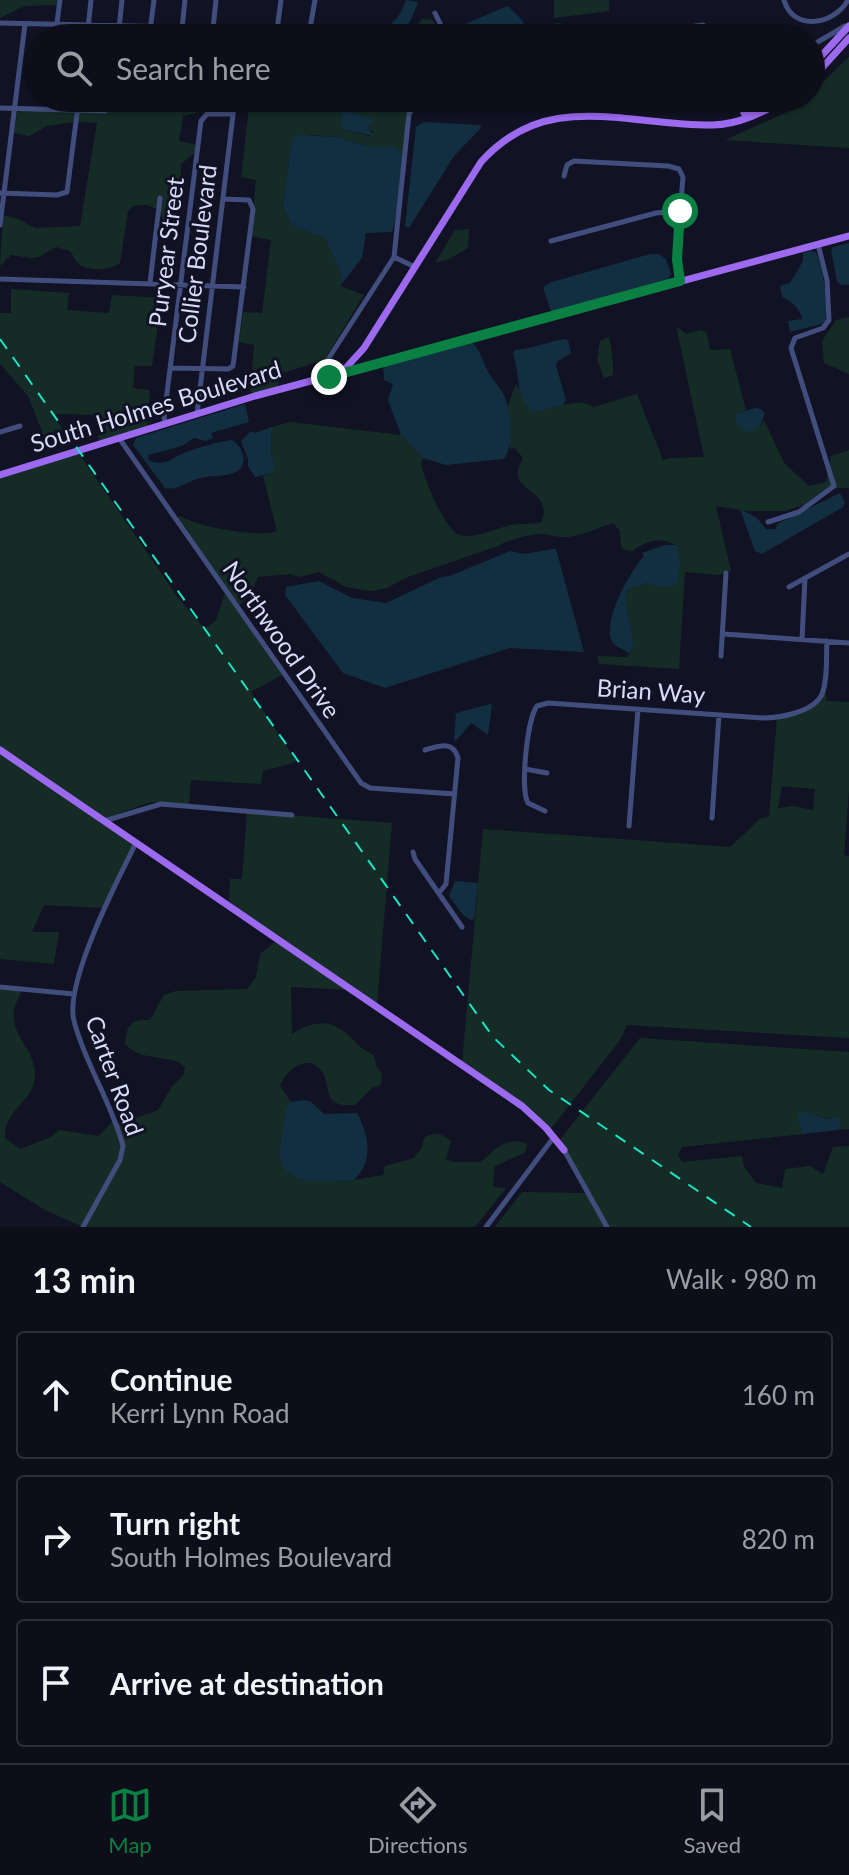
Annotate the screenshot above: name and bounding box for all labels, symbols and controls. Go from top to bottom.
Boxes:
search box [24,24,825,112]
icon: search [52,46,96,90]
text: Search here [116,50,271,86]
street label: Collier Boulevard [171,163,222,345]
street label: Puryear Street [142,175,189,328]
route start [662,193,698,229]
street label: South Holmes Boulevard [27,354,284,457]
route end [311,359,347,395]
street label: Northwood Drive [217,555,347,723]
street label: Brian Way [596,672,707,709]
street label: Carter Road [80,1012,151,1139]
text: 13 min [32,1259,136,1300]
text: Walk · 980 m [666,1263,817,1295]
text: Continue [110,1361,233,1397]
icon: ahead [34,1373,78,1417]
text: 160 m [742,1379,815,1411]
text: Kerri Lynn Road [110,1397,289,1429]
text: Turn right [110,1505,240,1541]
icon: right [34,1517,78,1561]
text: 820 m [742,1523,815,1555]
text: South Holmes Boulevard [110,1541,392,1573]
icon: arrive [34,1661,78,1705]
text: Arrive at destination [110,1665,384,1701]
tab: Map [108,1783,152,1858]
tab: Directions [368,1783,467,1858]
tab: Saved [683,1783,741,1858]

